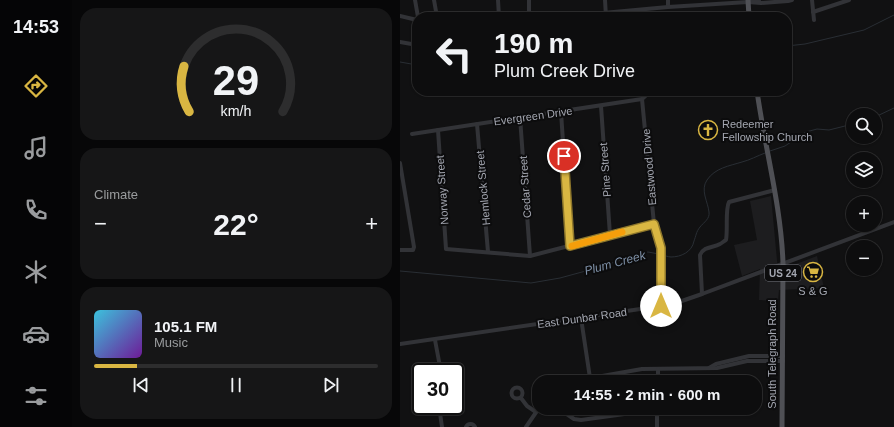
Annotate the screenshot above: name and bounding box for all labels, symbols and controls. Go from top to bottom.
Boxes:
text: 14:53 [13,17,59,37]
icon: left [428,28,480,80]
text: 190 m [494,28,573,59]
text: 29 [213,57,259,104]
text: Plum Creek Drive [494,61,635,81]
icon: directions [22,72,50,100]
text: km/h [221,102,252,118]
street label: Evergreen Drive [493,105,573,127]
map controls [846,108,882,276]
button: search [846,108,882,144]
place label: Redeemer Fellowship Church [722,118,812,143]
church icon: Redeemer Fellowship Church [697,119,719,141]
street label: Eastwood Drive [640,128,658,206]
icon: music [22,134,50,162]
pin [547,139,581,173]
street label: Pine Street [597,142,613,198]
icon: arrive [553,145,575,167]
street label: Hemlock Street [474,150,492,226]
button: layers [846,152,882,188]
street label: Norway Street [434,155,450,225]
street label: Cedar Street [517,155,533,219]
text: Climate [94,187,138,202]
icon: phone [22,196,50,224]
button: + [846,196,882,232]
text: 22° [213,208,259,241]
text: − [94,211,107,236]
text: + [365,211,378,236]
button: − [846,240,882,276]
water label: Plum Creek [583,248,648,278]
icon: climate [22,258,50,286]
supermarket icon: S & G [802,261,824,283]
road number: US 24 [765,265,801,281]
position arrow [640,285,682,327]
place label: S & G [798,285,828,297]
street label: South Telegraph Road [766,299,778,409]
street label: East Dunbar Road [536,306,628,330]
text: 105.1 FM [154,318,217,335]
icon: car [22,320,50,348]
text: Music [154,335,188,350]
speed limit sign: 30 [412,363,464,415]
icon: previous [130,374,152,396]
icon: pause [225,374,247,396]
icon: next [320,374,342,396]
icon: filters [22,382,50,410]
text: 14:55 · 2 min · 600 m [574,386,720,403]

